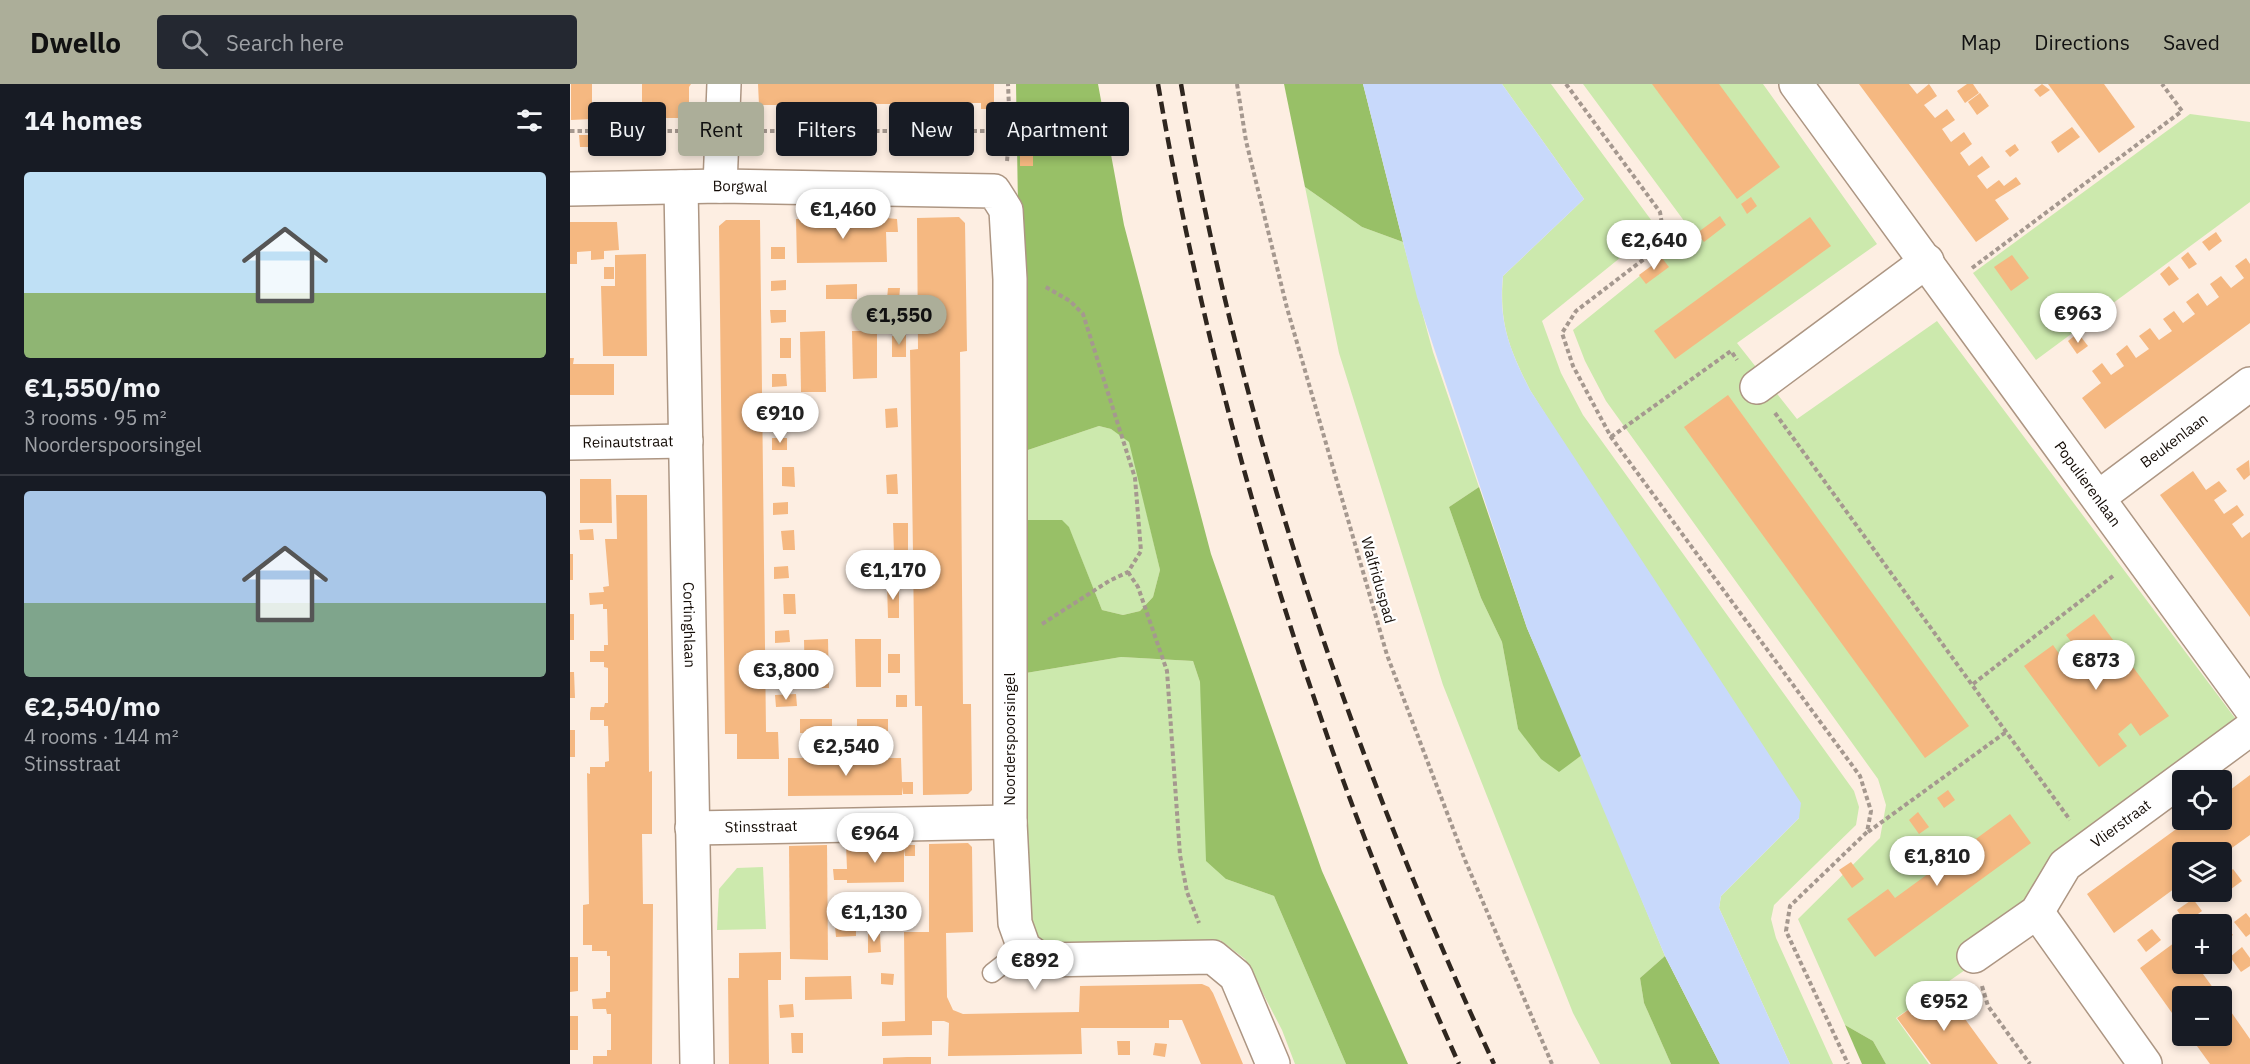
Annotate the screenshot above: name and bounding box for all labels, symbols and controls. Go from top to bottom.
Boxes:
search box [157,15,577,69]
text: Dwello [30,24,121,61]
icon: search [178,26,211,59]
text: Search here [226,28,344,57]
text: Map [1961,28,2001,56]
text: Directions [2034,28,2130,56]
text: Saved [2163,28,2220,56]
chip: Buy [588,102,666,156]
chip: Rent [678,102,764,156]
chip: Filters [776,102,877,156]
chip: New [889,102,974,156]
chip: Apartment [986,102,1129,156]
text: 14 homes [24,103,142,137]
icon: filters [513,104,546,137]
street label: Borgwal [712,176,768,196]
pin: €1,460 [794,189,892,240]
text: €1,460 [810,195,876,222]
icon: home [231,211,339,319]
pin: €2,640 [1605,220,1703,271]
text: €2,640 [1621,226,1687,253]
pin: €963 [2042,293,2114,344]
pin: €1,550 [850,295,948,346]
text: €963 [2054,299,2102,326]
text: €1,550 [866,301,932,328]
text: €1,550/mo [24,370,160,404]
pin: €910 [744,393,816,444]
text: €910 [756,399,804,426]
text: 3 rooms · 95 m² [24,404,167,431]
street label: Beukenlaan [2136,409,2212,472]
text: Noorderspoorsingel [24,431,202,458]
street label: Reinautstraat [582,431,674,452]
street label: Populierenlaan [2050,437,2125,530]
icon: home [231,530,339,638]
street label: Walfriduspad [1357,534,1400,625]
pin: €1,170 [844,550,942,601]
text: €1,170 [860,556,926,583]
street label: Cortinghlaan [679,582,700,668]
pin: €873 [2060,640,2132,691]
text: €873 [2072,646,2120,673]
pin: €3,800 [737,650,835,701]
text: €3,800 [753,656,819,683]
street label: Noorderspoorsingel [1000,672,1019,806]
text: €2,540/mo [24,689,160,723]
text: 4 rooms · 144 m² [24,723,179,750]
pin: €2,540 [797,726,895,777]
text: €2,540 [813,732,879,759]
text: Stinsstraat [24,750,121,777]
map controls [2172,770,2232,1046]
button: locate [2172,770,2232,830]
street label: Vlierstraat [2087,795,2154,852]
pin: €964 [839,813,911,864]
street label: Stinsstraat [724,816,798,836]
text: €964 [851,819,899,846]
pin: €1,810 [1888,836,1986,887]
text: €1,810 [1904,842,1970,869]
button: layers [2172,842,2232,902]
pin: €1,130 [825,892,923,943]
text: €1,130 [841,898,907,925]
button: + [2172,914,2232,974]
pin: €892 [999,940,1071,991]
text: €892 [1011,946,1059,973]
pin: €952 [1908,981,1980,1032]
button: − [2172,986,2232,1046]
text: €952 [1920,987,1968,1014]

